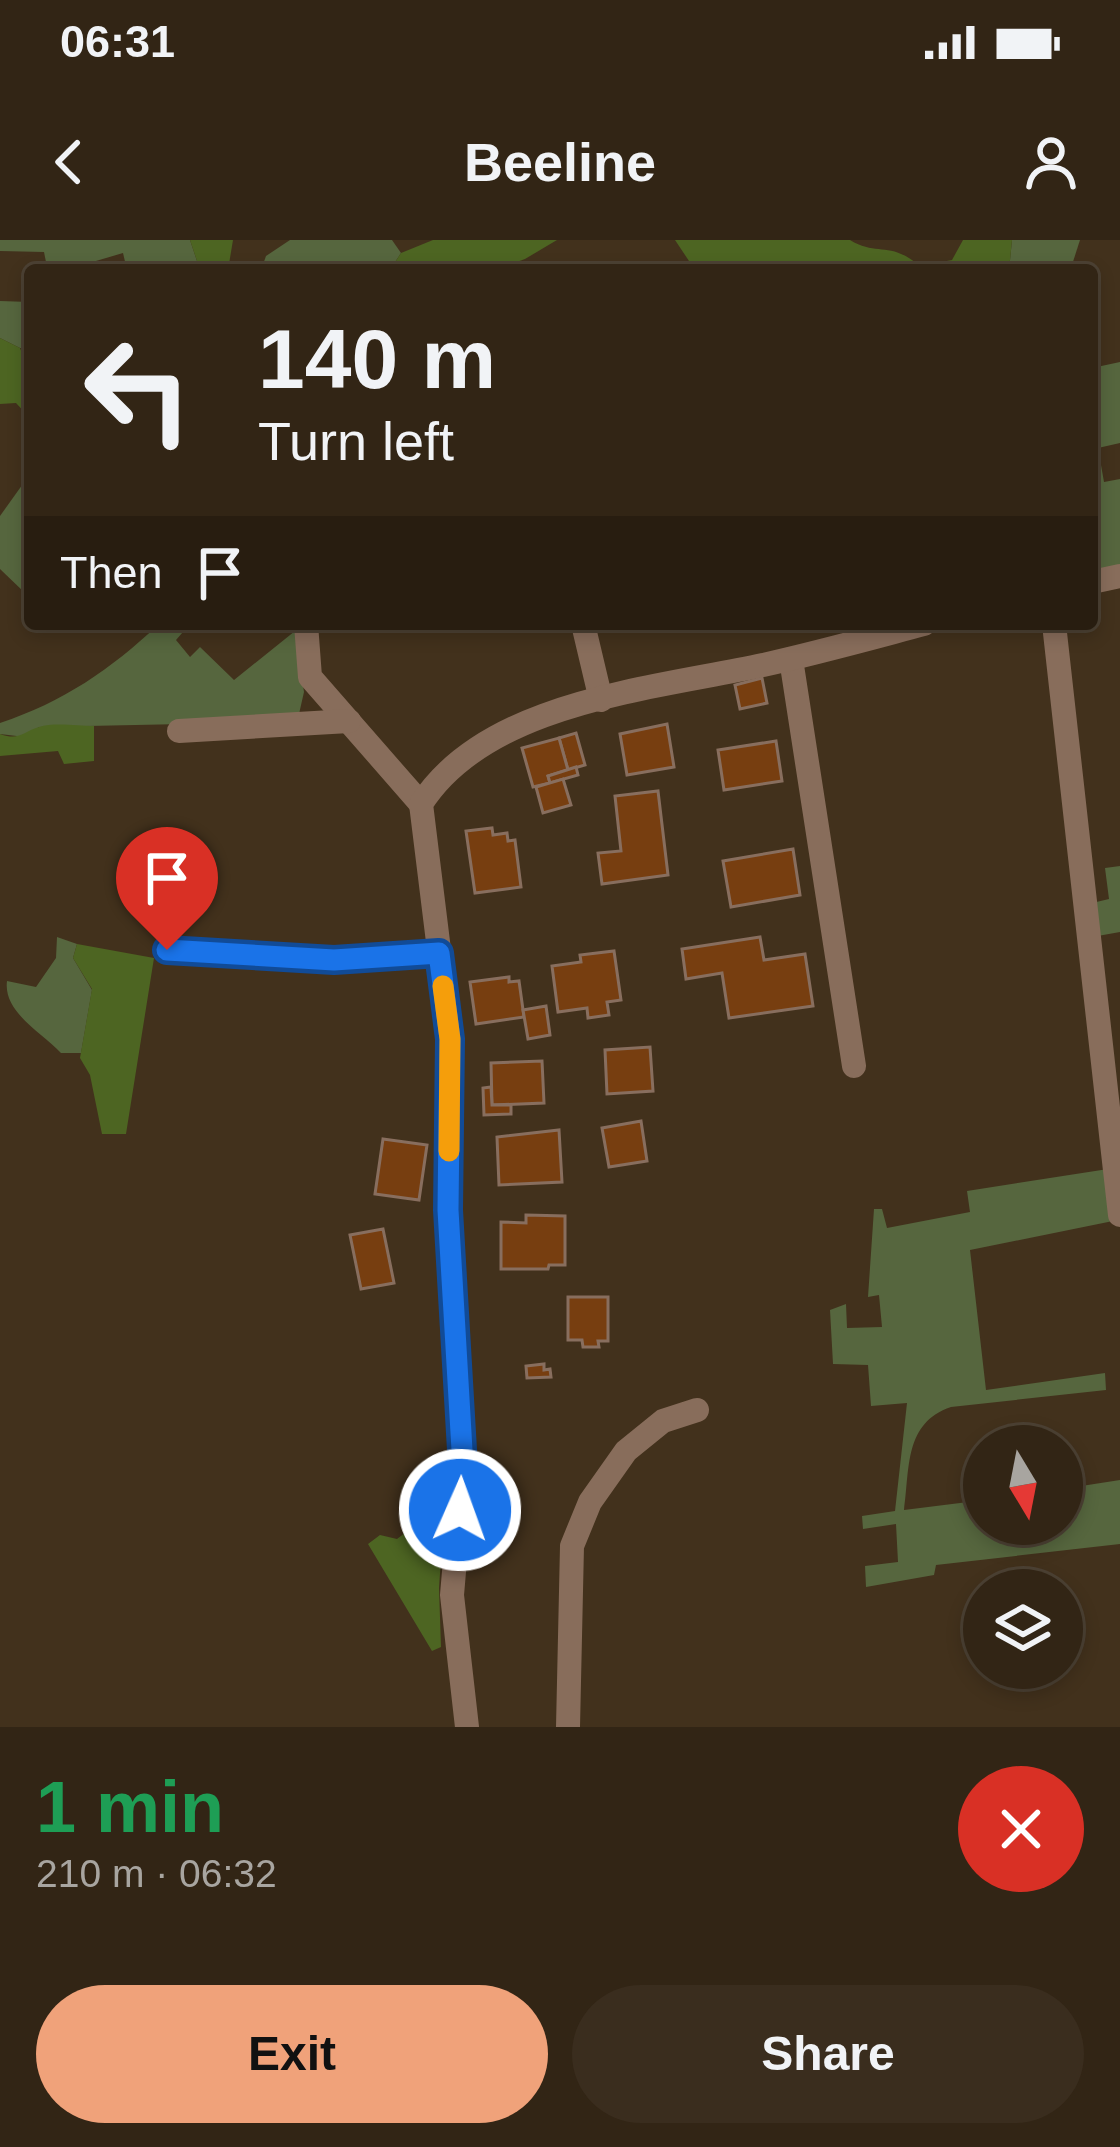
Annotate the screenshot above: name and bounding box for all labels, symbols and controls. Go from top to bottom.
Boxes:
text: 06:31 [60,16,175,67]
icon: back [36,129,102,195]
icon: person [1018,129,1084,195]
text: Beeline [464,132,656,192]
icon: left [60,312,216,468]
text: 140 m [258,312,496,406]
text: Turn left [258,411,454,471]
icon: arrive [187,540,253,606]
text: Then [60,547,163,598]
pin [116,827,218,950]
icon: arrive [134,845,200,911]
north arrow [963,1425,1083,1545]
map controls [963,1425,1083,1689]
position arrow [397,1447,523,1573]
button: layers [963,1569,1083,1689]
button: close [958,1766,1084,1892]
text: 1 min [36,1767,224,1847]
text: 210 m · 06:32 [36,1852,277,1895]
button: Exit [36,1985,548,2123]
button: Share [572,1985,1084,2123]

